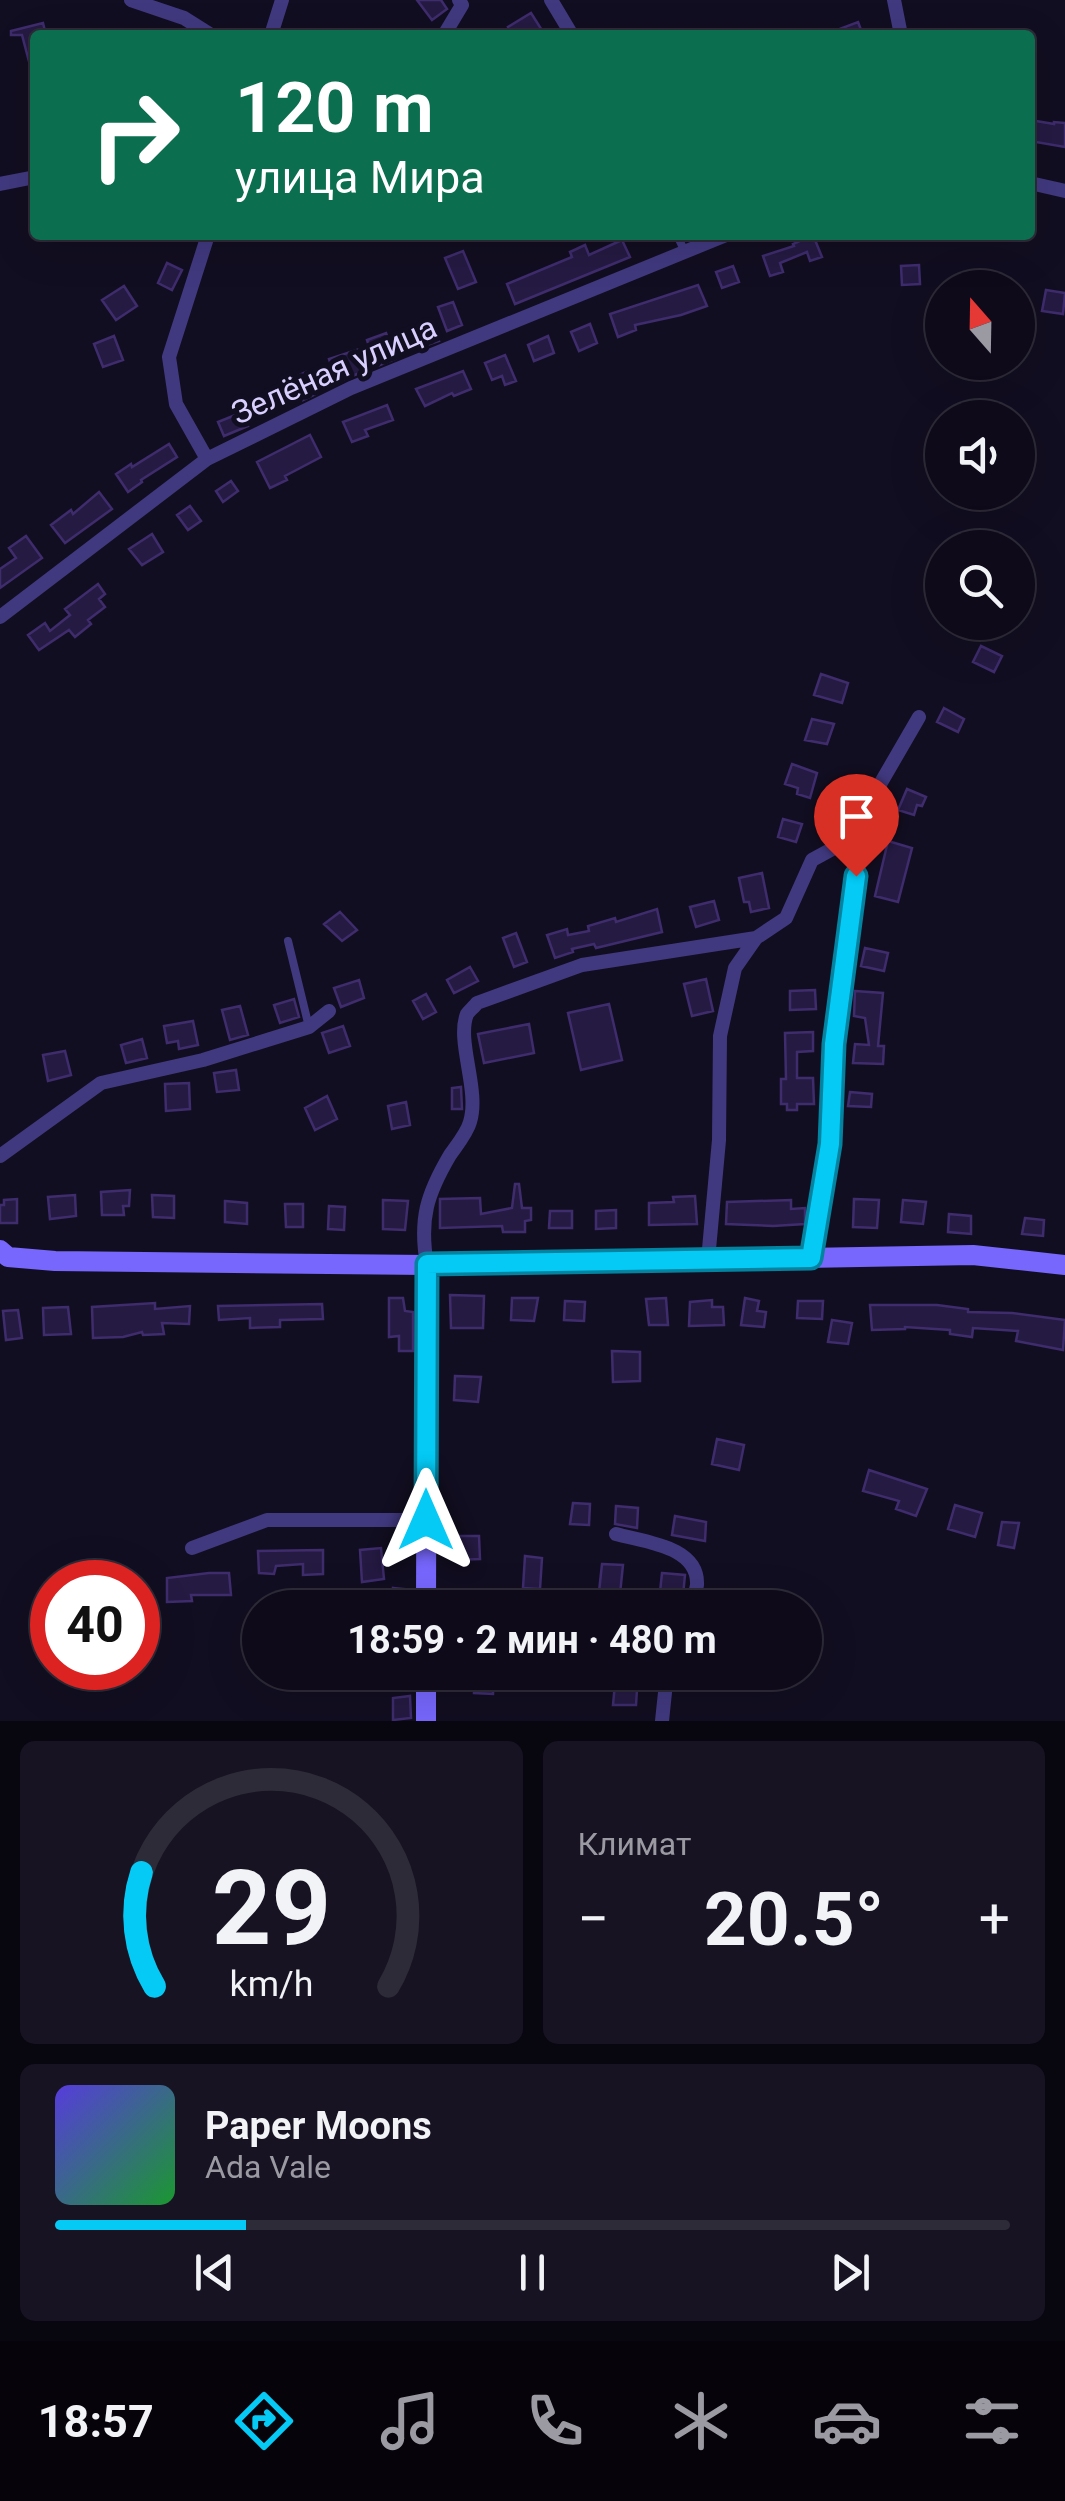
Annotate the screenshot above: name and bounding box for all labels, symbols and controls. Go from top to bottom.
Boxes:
text: 120 m [235,67,434,149]
icon: right [70,70,200,200]
text: улица Мира [235,151,485,204]
north arrow [925,270,1035,380]
map controls [925,270,1035,640]
street label: Зелёная улица [225,308,443,432]
button: sound [925,400,1035,510]
button: search [925,530,1035,640]
pin [814,774,899,877]
icon: arrive [829,789,884,844]
position arrow [374,1468,478,1572]
speed limit sign: 40 [30,1560,160,1690]
text: 18:59 · 2 мин · 480 m [347,1618,717,1662]
text: Климат [578,1825,691,1863]
text: 29 [212,1848,331,1969]
text: 20.5° [704,1875,884,1963]
text: − [578,1887,609,1951]
text: + [979,1887,1010,1951]
text: km/h [229,1963,313,2005]
text: Paper Moons [205,2104,432,2148]
text: Ada Vale [205,2148,331,2186]
icon: previous [187,2245,242,2300]
icon: pause [505,2245,560,2300]
icon: next [823,2245,878,2300]
icon: directions [229,2386,299,2456]
icon: music [375,2386,445,2456]
icon: phone [520,2386,590,2456]
icon: climate [666,2386,736,2456]
icon: car [812,2386,882,2456]
icon: filters [957,2386,1027,2456]
text: 18:57 [38,2395,154,2448]

